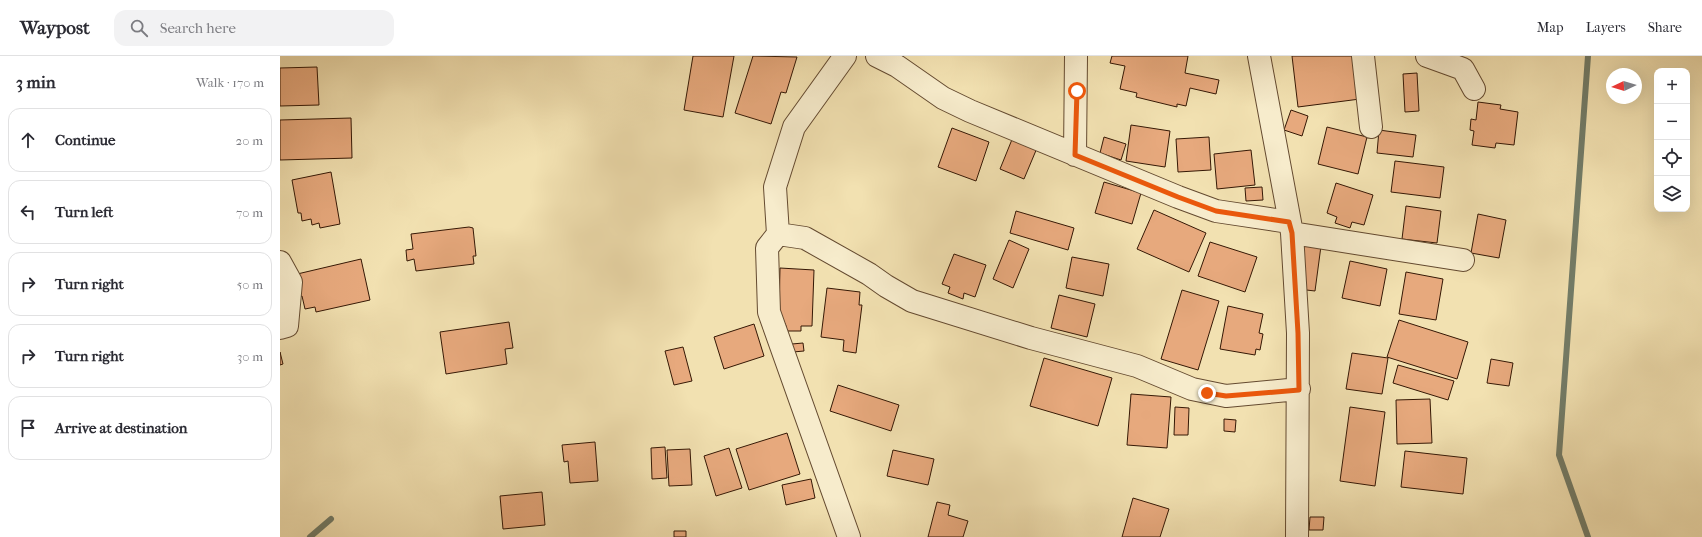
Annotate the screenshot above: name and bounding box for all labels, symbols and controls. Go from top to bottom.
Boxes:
search box [114,10,394,46]
text: Waypost [20,17,90,39]
icon: search [128,17,150,39]
text: Search here [160,19,236,37]
text: Map [1537,19,1564,36]
text: Layers [1586,19,1626,36]
text: Share [1648,19,1682,36]
north arrow [1606,68,1642,104]
map controls [1654,68,1690,212]
button: + [1654,68,1690,104]
text: 3 min [16,72,56,92]
text: Walk · 170 m [196,75,264,90]
route start [1068,82,1086,100]
button: − [1654,104,1690,140]
icon: ahead [17,129,39,151]
text: Continue [55,131,115,149]
text: 20 m [236,133,263,148]
button: locate [1654,140,1690,176]
button: layers [1654,176,1690,212]
icon: left [17,201,39,223]
text: Turn left [55,203,113,221]
text: 70 m [236,205,263,220]
icon: right [17,273,39,295]
text: Turn right [55,275,124,293]
text: 50 m [237,277,263,292]
icon: right [17,345,39,367]
text: Turn right [55,347,124,365]
text: 30 m [237,349,263,364]
route end [1198,384,1216,402]
icon: arrive [17,417,39,439]
text: Arrive at destination [55,419,187,437]

